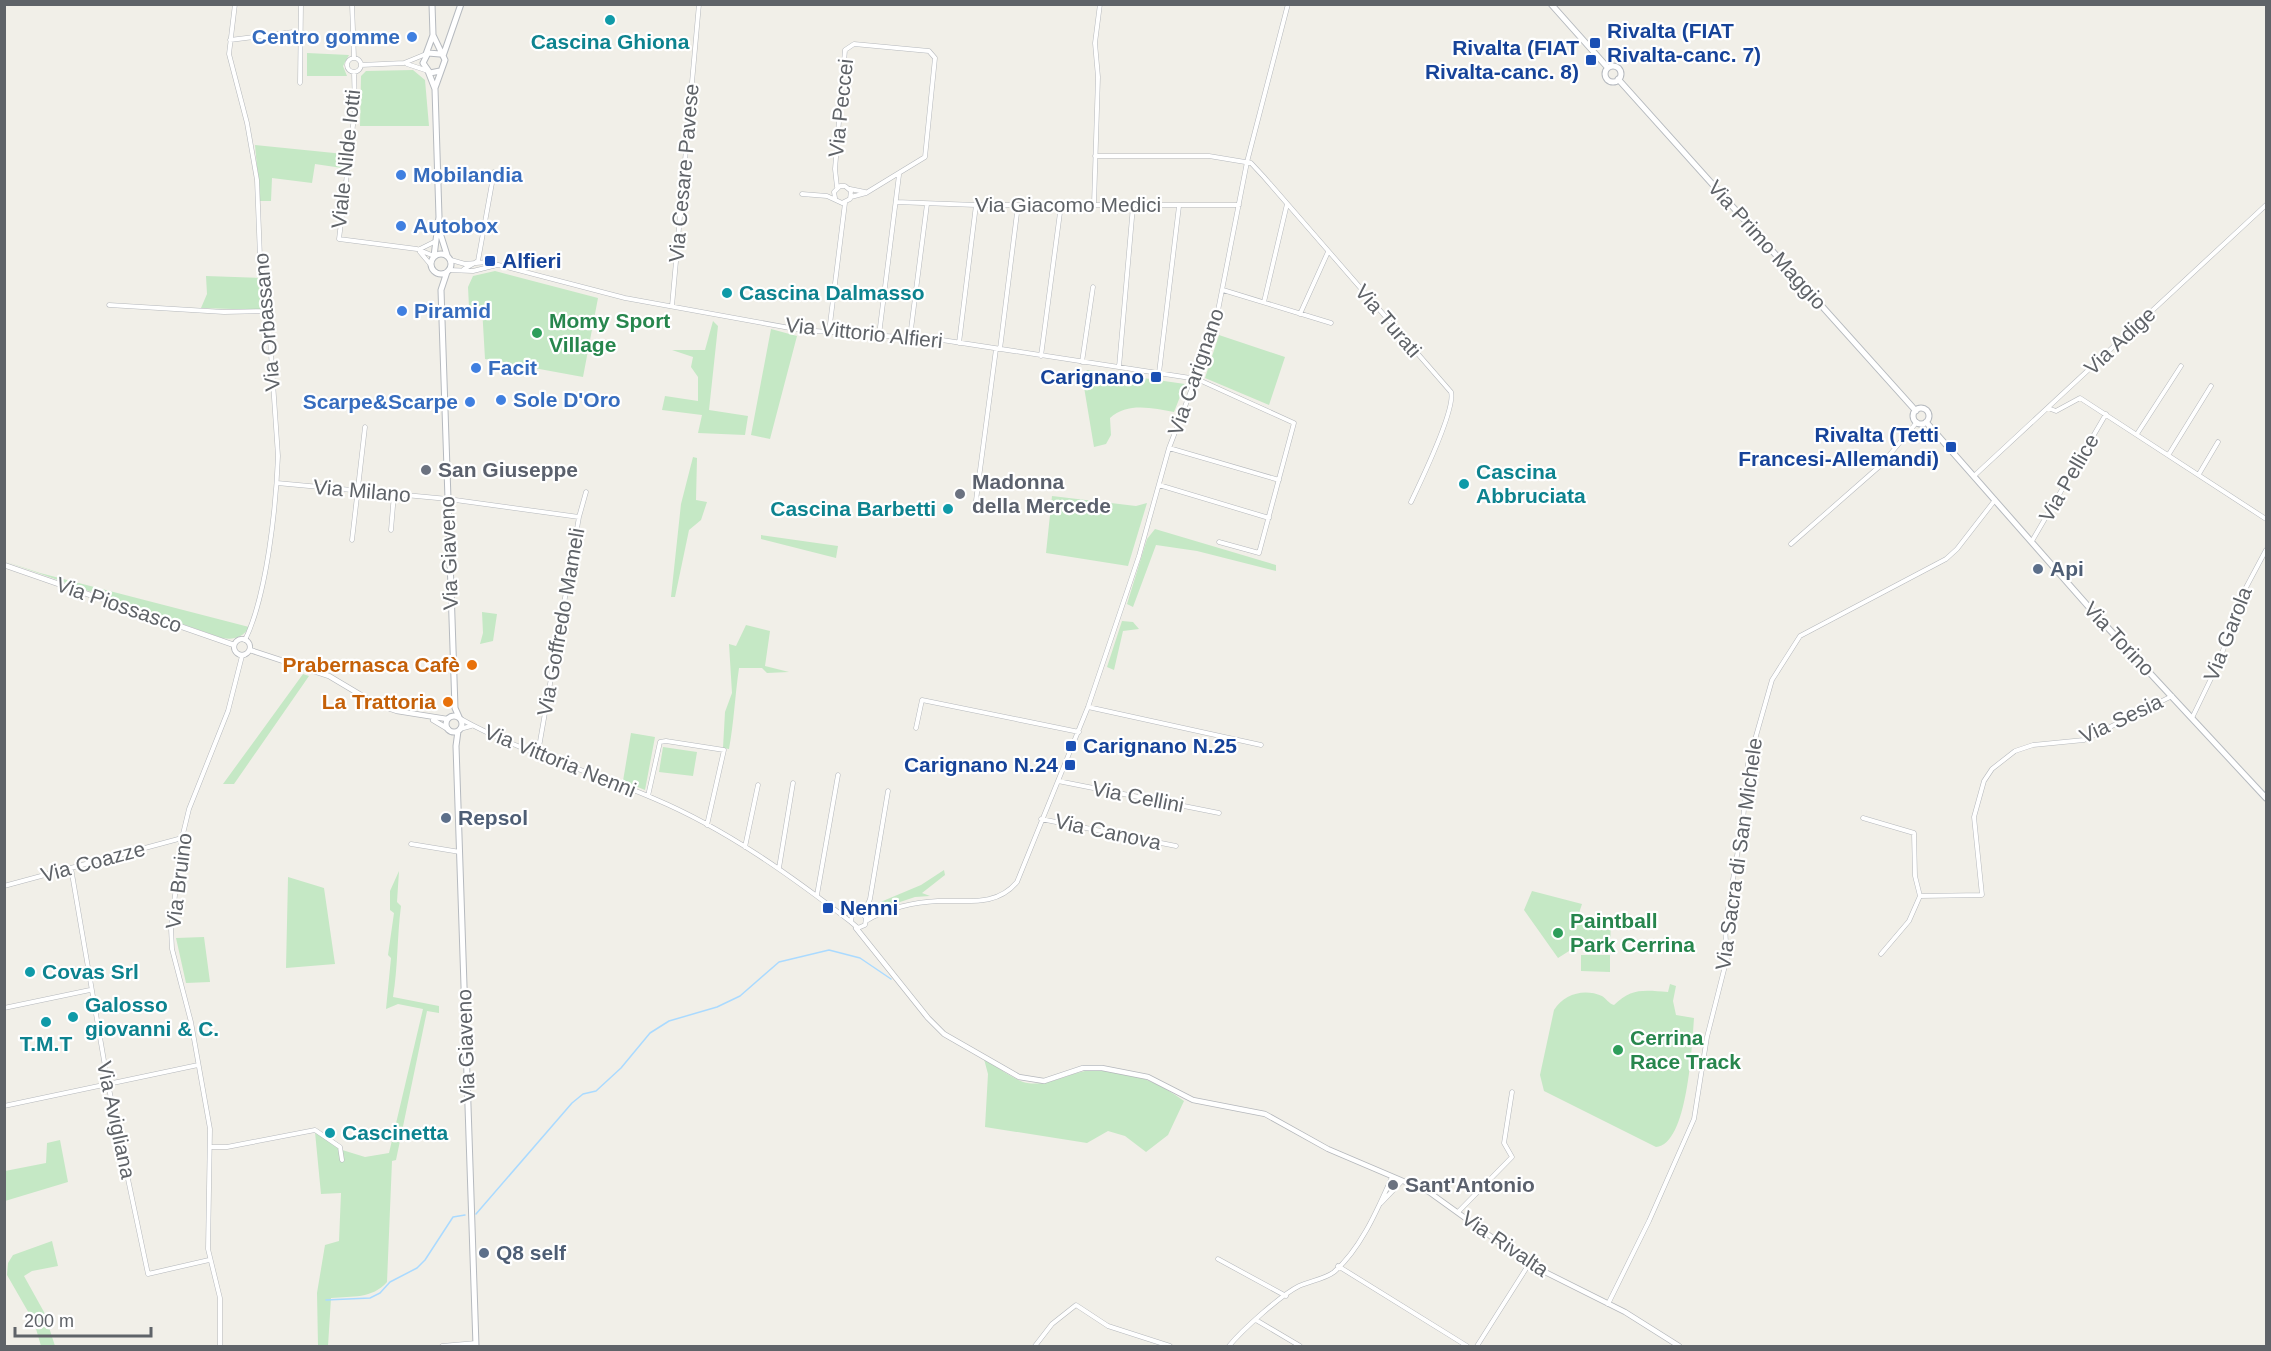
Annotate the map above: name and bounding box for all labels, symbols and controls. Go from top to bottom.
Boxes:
marker: Cascina Ghiona [603,13,617,27]
place label: Rivalta (FIAT Rivalta-canc. 7) [1607,19,1761,66]
place label: Centro gomme [252,25,400,48]
marker: Centro gomme [405,30,419,44]
place label: Cascina Ghiona [531,30,690,53]
place label: Rivalta (FIAT Rivalta-canc. 8) [1425,36,1579,83]
marker: Rivalta (FIAT Rivalta-canc. 7) [1588,36,1602,50]
marker: Rivalta (FIAT Rivalta-canc. 8) [1584,53,1598,67]
street label: Via Peccei [824,58,857,158]
street label: Via Cesare Pavese [664,83,703,263]
street label: Viale Nilde Iotti [327,88,364,230]
place label: Mobilandia [413,163,523,186]
marker: Mobilandia [394,168,408,182]
street label: Via Primo Maggio [1704,176,1831,314]
street label: Via Giacomo Medici [975,193,1161,216]
place label: Autobox [413,214,498,237]
marker: Autobox [394,219,408,233]
place label: Alfieri [502,249,562,272]
street label: Via Orbassano [249,252,284,392]
marker: Alfieri [483,254,497,268]
street label: Via Turati [1351,280,1426,362]
place label: Cascina Dalmasso [739,281,925,304]
marker: Cascina Dalmasso [720,286,734,300]
place label: Piramid [414,299,491,322]
street label: Via Adige [2080,302,2160,379]
marker: Piramid [395,304,409,318]
street label: Via Carignano [1163,305,1228,438]
place label: Momy Sport Village [549,309,670,356]
street label: Via Vittorio Alfieri [784,313,944,352]
marker: Momy Sport Village [530,326,544,340]
place label: Facit [488,356,537,379]
marker: Facit [469,361,483,375]
place label: Carignano [1040,365,1144,388]
marker: Carignano [1149,370,1163,384]
place label: Sole D'Oro [513,388,621,411]
place label: Scarpe&Scarpe [303,390,458,413]
marker: Sole D'Oro [494,393,508,407]
marker: Scarpe&Scarpe [463,395,477,409]
place label: Rivalta (Tetti Francesi-Allemandi) [1738,423,1939,470]
street label: Via Pellice [2034,430,2103,526]
marker: Rivalta (Tetti Francesi-Allemandi) [1944,440,1958,454]
place label: San Giuseppe [438,458,578,481]
place label: Cascina Abbruciata [1476,460,1586,507]
marker: San Giuseppe [419,463,433,477]
place label: Madonna della Mercede [972,470,1111,517]
street label: Via Milano [312,475,412,506]
marker: Cascina Abbruciata [1457,477,1471,491]
marker: Madonna della Mercede [953,487,967,501]
street label: Via Giaveno [435,496,462,610]
place label: Cascina Barbetti [770,497,936,520]
marker: Cascina Barbetti [941,502,955,516]
street label: Via Goffredo Mameli [533,526,588,718]
place label: Api [2050,557,2084,580]
marker: Api [2031,562,2045,576]
street label: Via Piossasco [53,572,185,637]
street label: Via Garola [2199,583,2256,684]
street label: Via Torino [2079,597,2159,680]
place label: Prabernasca Cafè [283,653,460,676]
marker: Prabernasca Cafè [465,658,479,672]
street label: Via Sesia [2076,689,2166,748]
place label: La Trattoria [322,690,436,713]
marker: La Trattoria [441,695,455,709]
street label: Via Vittoria Nenni [481,720,639,801]
place label: Carignano N.25 [1083,734,1237,757]
street label: Via Sacra di San Michele [1711,736,1766,972]
marker: Carignano N.25 [1064,739,1078,753]
place label: Carignano N.24 [904,753,1058,776]
marker: Carignano N.24 [1063,758,1077,772]
street label: Via Cellini [1090,776,1186,817]
place label: Repsol [458,806,528,829]
street label: Via Canova [1053,809,1164,854]
marker: Repsol [439,811,453,825]
street label: Via Bruino [161,832,196,930]
street label: Via Coazze [38,837,148,886]
place label: Nenni [840,896,898,919]
marker: Nenni [821,901,835,915]
place label: Paintball Park Cerrina [1570,909,1695,956]
marker: Paintball Park Cerrina [1551,926,1565,940]
place label: Covas Srl [42,960,139,983]
marker: Covas Srl [23,965,37,979]
street label: Via Giaveno [452,989,479,1103]
place label: Galosso giovanni & C. [85,993,219,1040]
marker: Galosso giovanni & C. [66,1010,80,1024]
marker: T.M.T [39,1015,53,1029]
place label: Cerrina Race Track [1630,1026,1741,1073]
place label: T.M.T [20,1032,72,1055]
marker: Cerrina Race Track [1611,1043,1625,1057]
street label: Via Avigliana [93,1059,140,1181]
place label: Cascinetta [342,1121,449,1144]
marker: Cascinetta [323,1126,337,1140]
place label: Sant'Antonio [1405,1173,1535,1196]
marker: Sant'Antonio [1386,1178,1400,1192]
street label: Via Rivalta [1457,1206,1553,1281]
place label: Q8 self [496,1241,567,1264]
marker: Q8 self [477,1246,491,1260]
scale bar [15,1300,152,1338]
text: 200 m [24,1311,74,1331]

